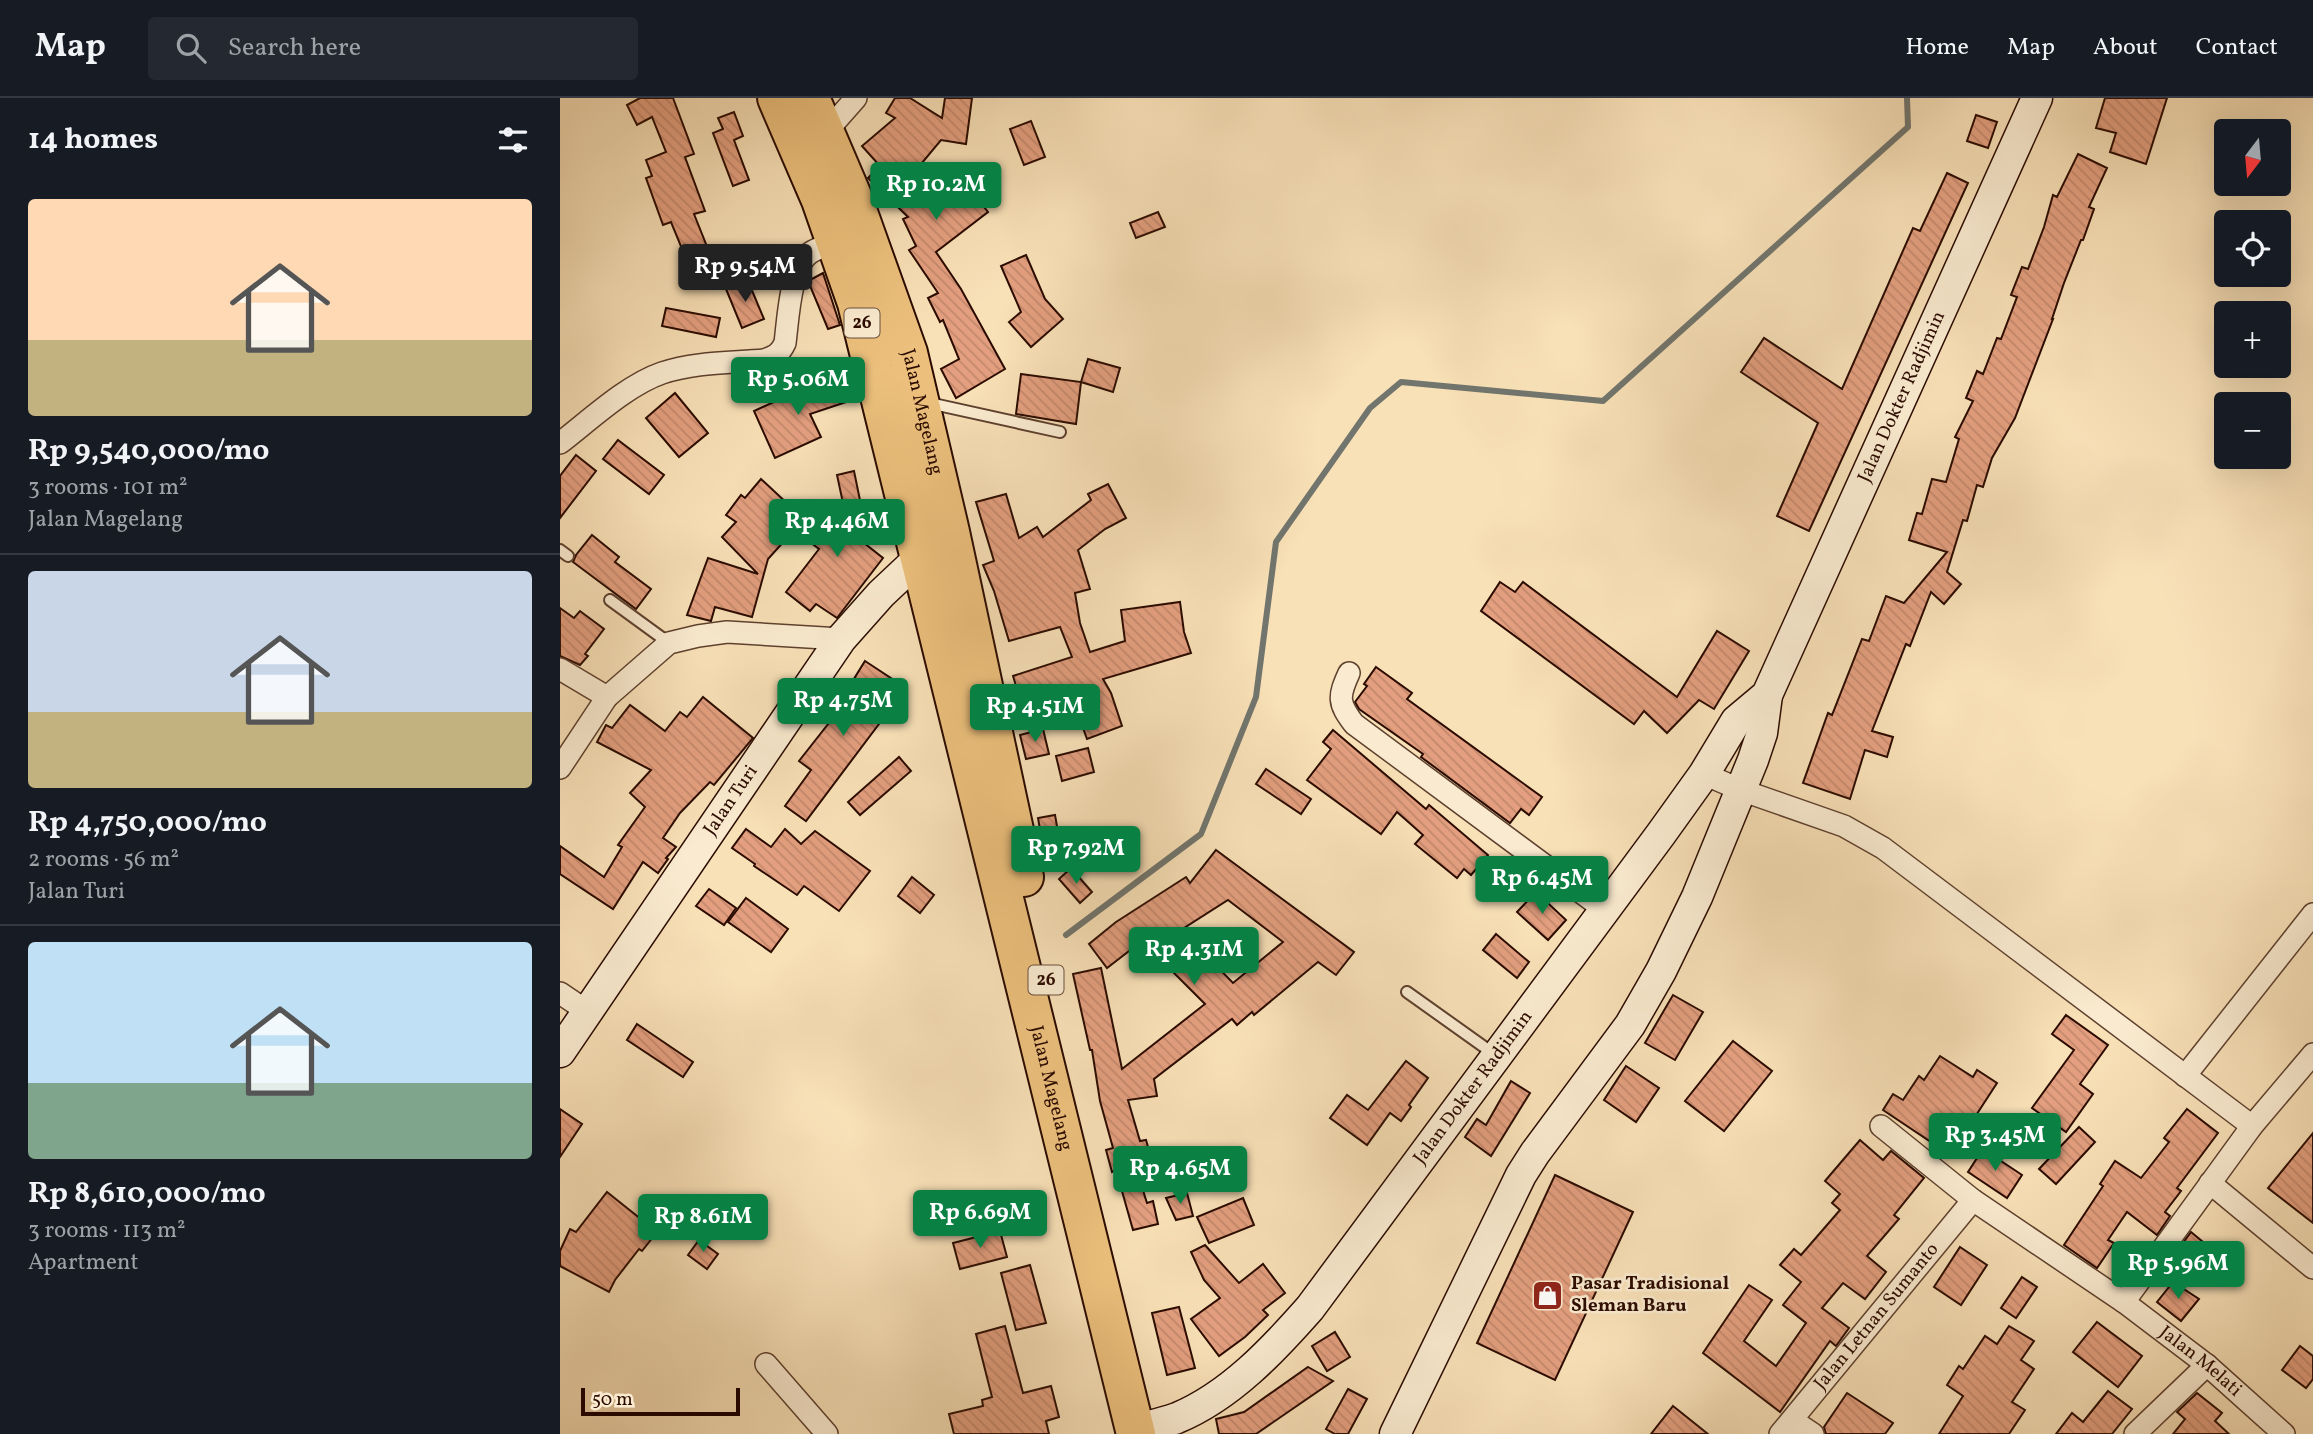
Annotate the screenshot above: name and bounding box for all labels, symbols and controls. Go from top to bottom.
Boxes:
search box [148,17,638,80]
text: Map [35,25,106,71]
icon: search [172,29,210,67]
text: Search here [228,30,361,66]
text: Home [1905,31,1969,65]
text: Map [2007,31,2055,65]
text: About [2093,31,2158,65]
text: Contact [2196,31,2278,65]
text: 14 homes [28,119,158,161]
north arrow [2214,119,2291,196]
map controls [2214,119,2291,469]
icon: filters [494,121,532,159]
pin: Rp 10.2M [864,162,1008,222]
text: Rp 10.2M [886,169,986,201]
button: locate [2214,210,2291,287]
pin: Rp 9.54M [673,244,817,304]
icon: home [217,245,343,371]
text: Rp 9.54M [694,251,796,283]
button: + [2214,301,2291,378]
street label: Jalan Dokter Radjimin [1852,307,1952,487]
road number: 26 [844,308,880,338]
street label: Jalan Magelang [895,345,949,477]
pin: Rp 5.06M [726,358,870,417]
text: Rp 5.06M [747,364,849,396]
button: − [2214,392,2291,469]
text: Rp 9,540,000/mo [28,430,270,472]
text: 3 rooms · 101 m² [28,472,188,504]
pin: Rp 4.46M [765,500,909,559]
text: Jalan Magelang [28,504,183,536]
text: Rp 4.46M [785,506,889,538]
icon: home [217,617,343,743]
pin: Rp 4.75M [771,678,915,738]
pin: Rp 4.51M [963,684,1107,744]
text: Rp 4.75M [793,685,893,717]
text: Rp 4.51M [986,691,1084,723]
street label: Jalan Turi [698,760,764,841]
text: Rp 4,750,000/mo [28,802,267,844]
pin: Rp 7.92M [1004,826,1148,886]
text: Rp 7.92M [1027,833,1125,865]
text: 2 rooms · 56 m² [28,844,179,876]
pin: Rp 6.45M [1470,856,1614,916]
text: Rp 6.45M [1491,863,1593,895]
text: Jalan Turi [28,876,125,908]
pin: Rp 4.31M [1122,928,1266,987]
text: Rp 4.31M [1145,934,1243,966]
road number: 26 [1028,966,1064,995]
icon: home [217,988,343,1114]
street label: Jalan Dokter Radjimin [1407,1005,1539,1170]
street label: Jalan Magelang [1023,1023,1079,1154]
pin: Rp 3.45M [1923,1114,2067,1173]
text: Rp 3.45M [1945,1120,2045,1152]
pin: Rp 4.65M [1108,1146,1252,1206]
text: Rp 4.65M [1129,1153,1231,1185]
text: Rp 8,610,000/mo [28,1173,266,1215]
pin: Rp 6.69M [908,1190,1052,1250]
pin: Rp 8.61M [631,1194,775,1254]
text: Rp 6.69M [929,1197,1031,1229]
text: Rp 8.61M [654,1201,752,1233]
text: 3 rooms · 113 m² [28,1215,186,1247]
street label: Jalan Letnan Sumanto [1808,1238,1945,1396]
pin: Rp 5.96M [2106,1242,2250,1301]
text: Apartment [28,1247,139,1279]
text: Rp 5.96M [2128,1248,2228,1280]
place label: Pasar Tradisional Sleman Baru [1571,1271,1729,1319]
shop icon: Pasar Tradisional Sleman Baru [1531,1278,1565,1312]
street label: Jalan Melati [2153,1320,2247,1403]
scale bar [581,1385,740,1417]
text: 50 m [592,1387,633,1413]

